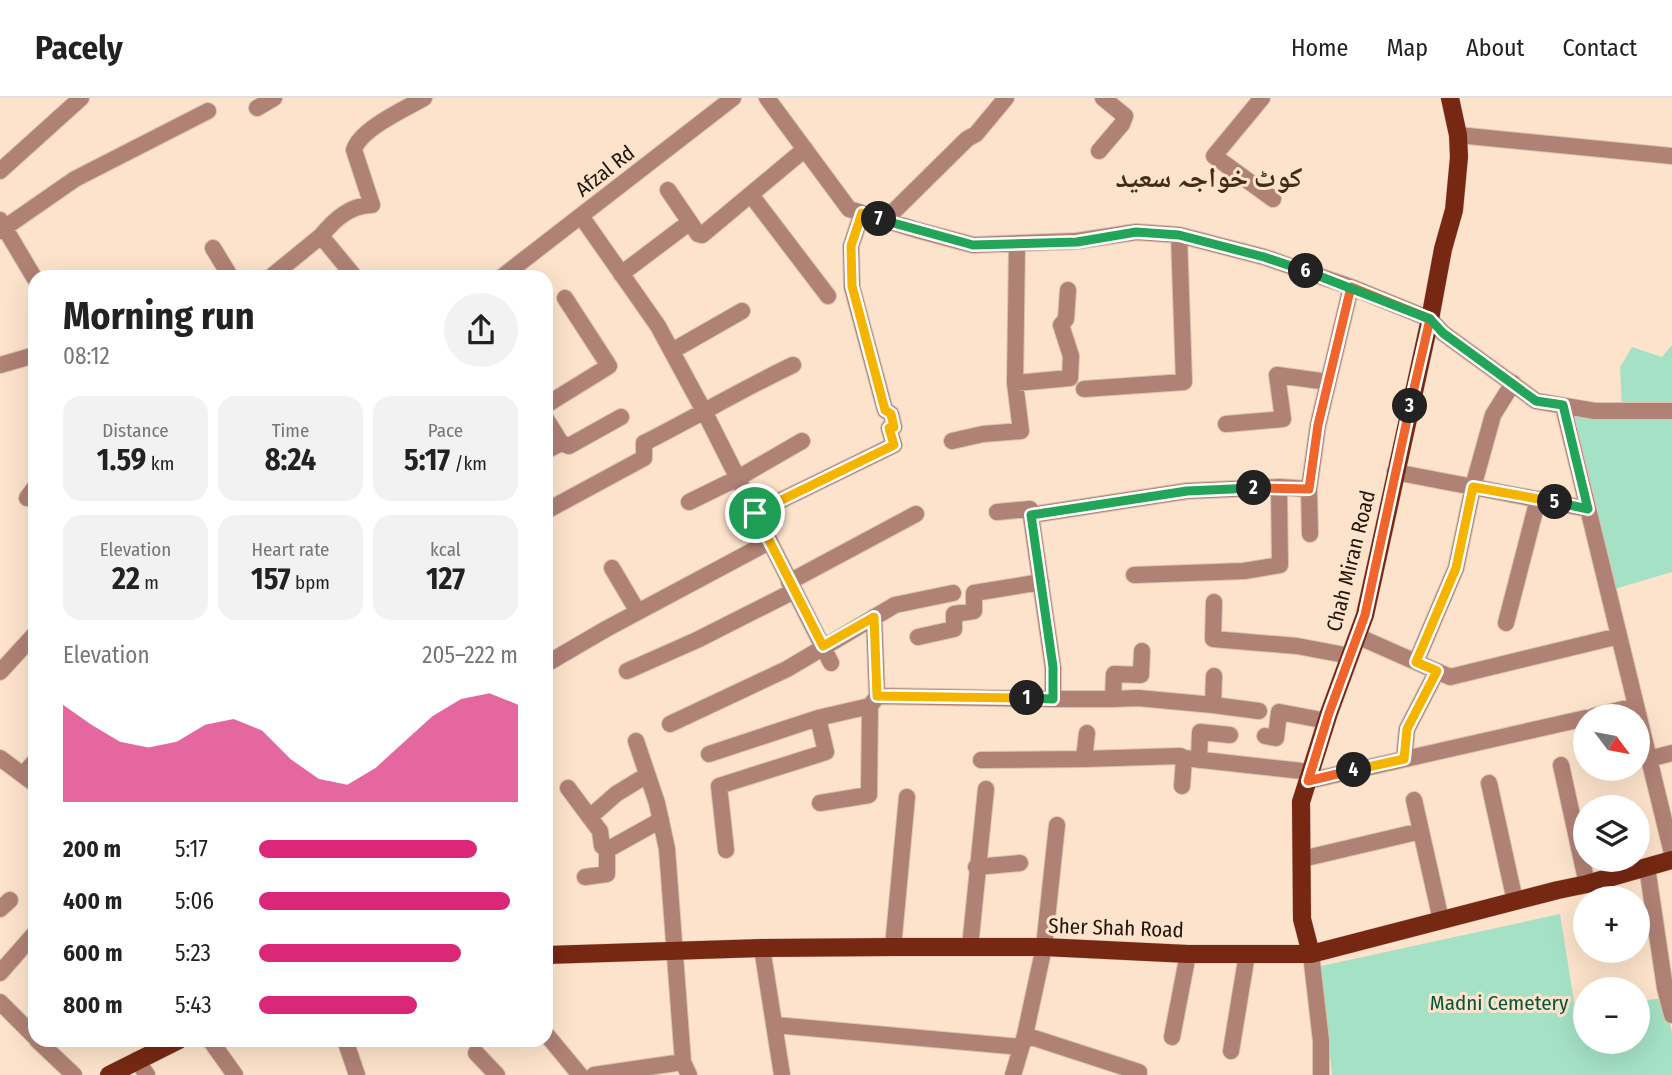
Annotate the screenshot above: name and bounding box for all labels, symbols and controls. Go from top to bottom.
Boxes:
text: Pacely [35,28,123,68]
text: Home [1291,34,1348,62]
text: Map [1386,34,1428,62]
text: About [1466,34,1524,62]
text: Contact [1562,34,1637,62]
street label: Afzal Rd [570,140,640,202]
district label: کوٹ خواجہ سعید [1115,161,1303,194]
pin: 7 [862,202,896,236]
text: 7 [874,207,883,230]
pin: 6 [1288,254,1324,288]
text: 6 [1301,259,1310,282]
text: Morning run [63,293,255,339]
button: share [444,293,518,367]
text: 08:12 [63,342,110,370]
pin: 3 [1392,388,1428,424]
text: 3 [1405,394,1414,417]
text: Distance [102,419,169,442]
text: Time [272,419,309,442]
text: Pace [428,419,463,442]
text: 1.59 [97,442,146,478]
text: 8:24 [265,442,316,478]
text: 5:17 [404,442,450,478]
text: km [146,452,174,475]
text: /km [450,452,487,475]
pin: 2 [1236,470,1272,506]
text: 2 [1249,476,1258,499]
pin [725,483,785,543]
pin: 5 [1538,484,1572,520]
street label: Chah Miran Road [1321,488,1381,634]
text: 5 [1550,490,1559,513]
icon: arrive [736,494,774,532]
text: Elevation [100,538,171,561]
text: Heart rate [251,538,330,561]
text: kcal [430,538,461,561]
text: 22 [112,561,140,597]
text: 157 [251,561,291,597]
text: 127 [426,561,465,597]
text: m [140,571,159,594]
text: bpm [291,571,330,594]
text: Elevation [63,641,150,669]
text: 205–222 m [422,641,518,669]
pin: 1 [1010,680,1044,716]
text: 1 [1022,686,1031,709]
north arrow [1573,704,1650,780]
map controls [1573,704,1650,1054]
pin: 4 [1336,752,1372,788]
text: 4 [1349,758,1358,781]
button: layers [1573,795,1650,872]
text: 200 m [63,835,121,863]
text: 5:17 [175,835,208,863]
button: + [1573,886,1650,963]
text: 400 m [63,887,122,915]
text: 5:06 [175,887,214,915]
street label: Sher Shah Road [1048,913,1184,943]
text: 600 m [63,939,122,967]
text: 5:23 [175,939,211,967]
button: − [1573,977,1650,1054]
park label: Madni Cemetery [1430,990,1569,1016]
text: 800 m [63,991,123,1019]
text: 5:43 [175,991,212,1019]

